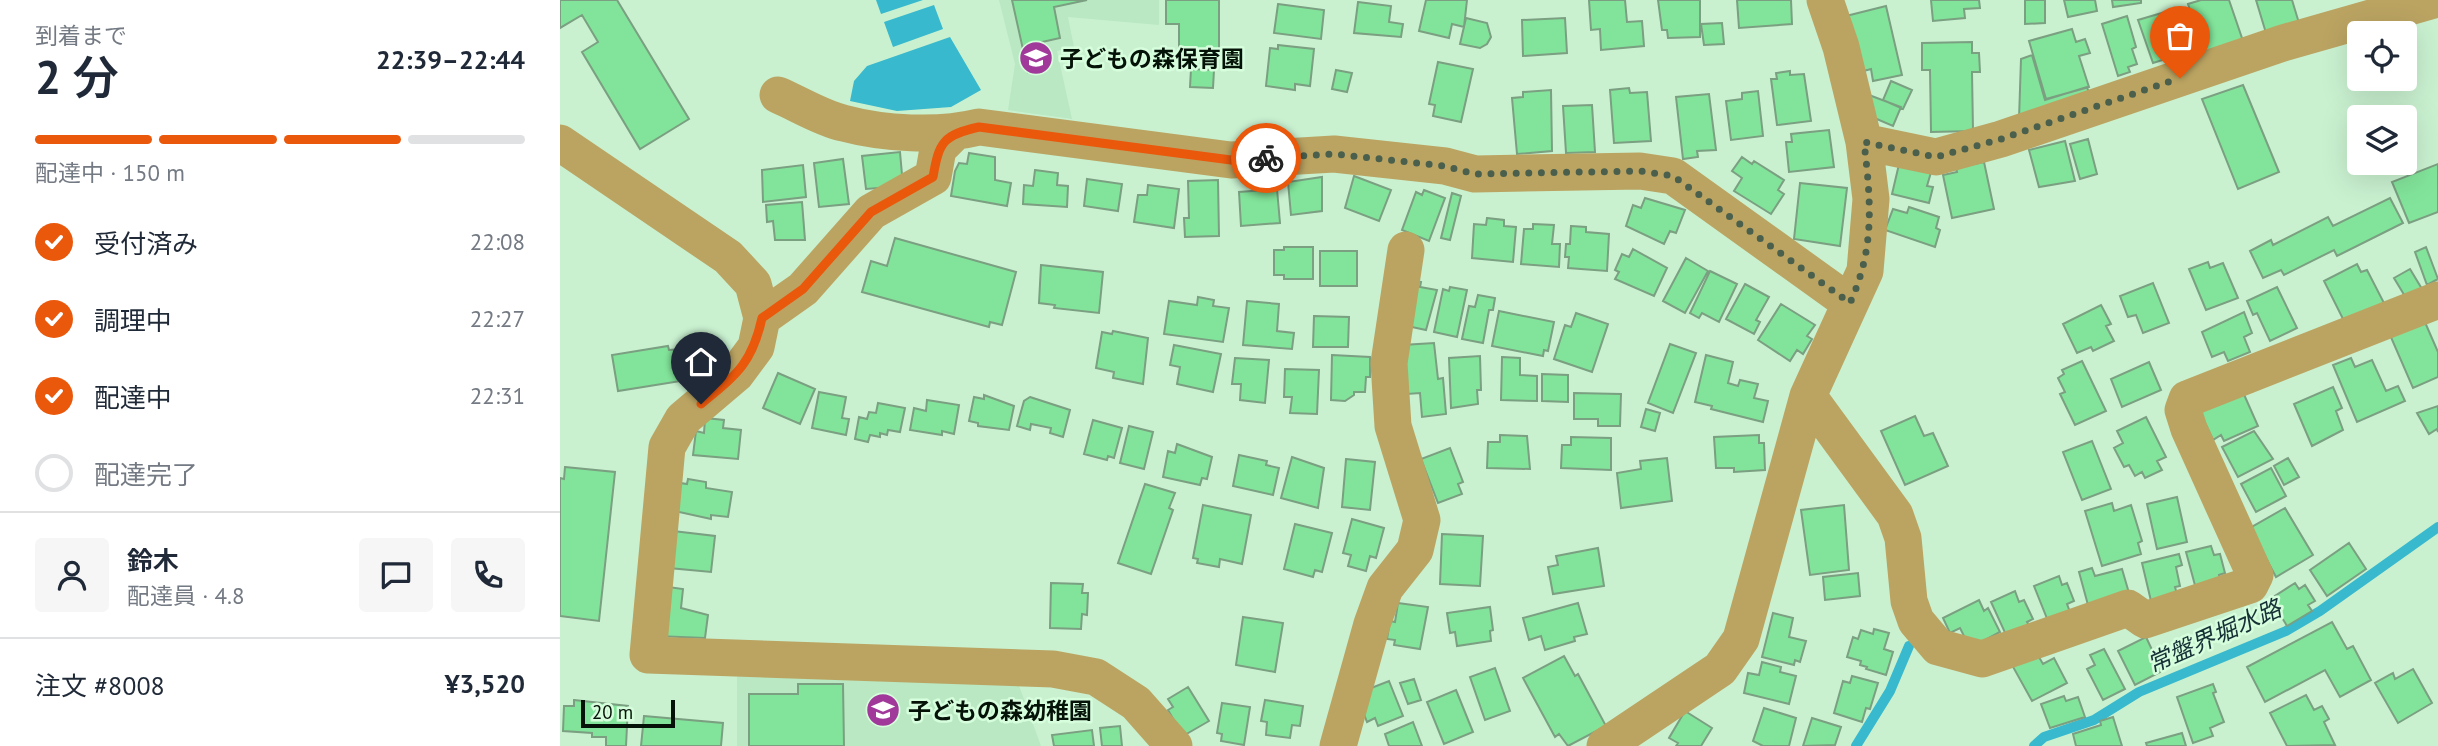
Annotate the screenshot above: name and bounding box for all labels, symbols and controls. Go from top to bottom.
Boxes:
pin [2150,6,2210,78]
icon: bag [2161,17,2199,55]
text: 到着まで [35,21,127,50]
map controls [2347,21,2417,175]
button: locate [2347,21,2417,91]
school or university icon: 子どもの森保育園 [1017,39,1055,77]
text: 22:39–22:44 [376,43,525,76]
place label: 子どもの森保育園 [1060,44,1244,73]
text: 2 分 [35,47,119,107]
button: layers [2347,105,2417,175]
courier [1231,123,1301,193]
icon: bike [1247,139,1285,177]
text: 配達中 · 150 m [35,158,185,187]
icon: check [35,223,73,261]
text: 受付済み [94,227,198,260]
text: 22:08 [470,227,525,256]
icon: check [35,300,73,338]
text: 調理中 [94,304,172,337]
text: 22:27 [470,304,525,333]
pin [671,332,731,404]
icon: home [682,343,720,381]
icon: check [35,377,73,415]
text: 配達中 [94,381,172,414]
text: 22:31 [470,381,525,410]
text: 配達完了 [94,458,198,491]
button: person [35,538,109,612]
button: chat [359,538,433,612]
button: phone [451,538,525,612]
text: 鈴木 [127,544,179,577]
text: 配達員 · 4.8 [127,581,244,610]
water label: 常盤界堀水路 [2142,592,2288,679]
text: ¥3,520 [445,667,525,700]
text: 注文 #8008 [35,669,165,702]
school or university icon: 子どもの森幼稚園 [864,691,902,729]
place label: 子どもの森幼稚園 [908,696,1092,725]
scale bar [581,697,676,729]
text: 20 m [592,700,633,724]

